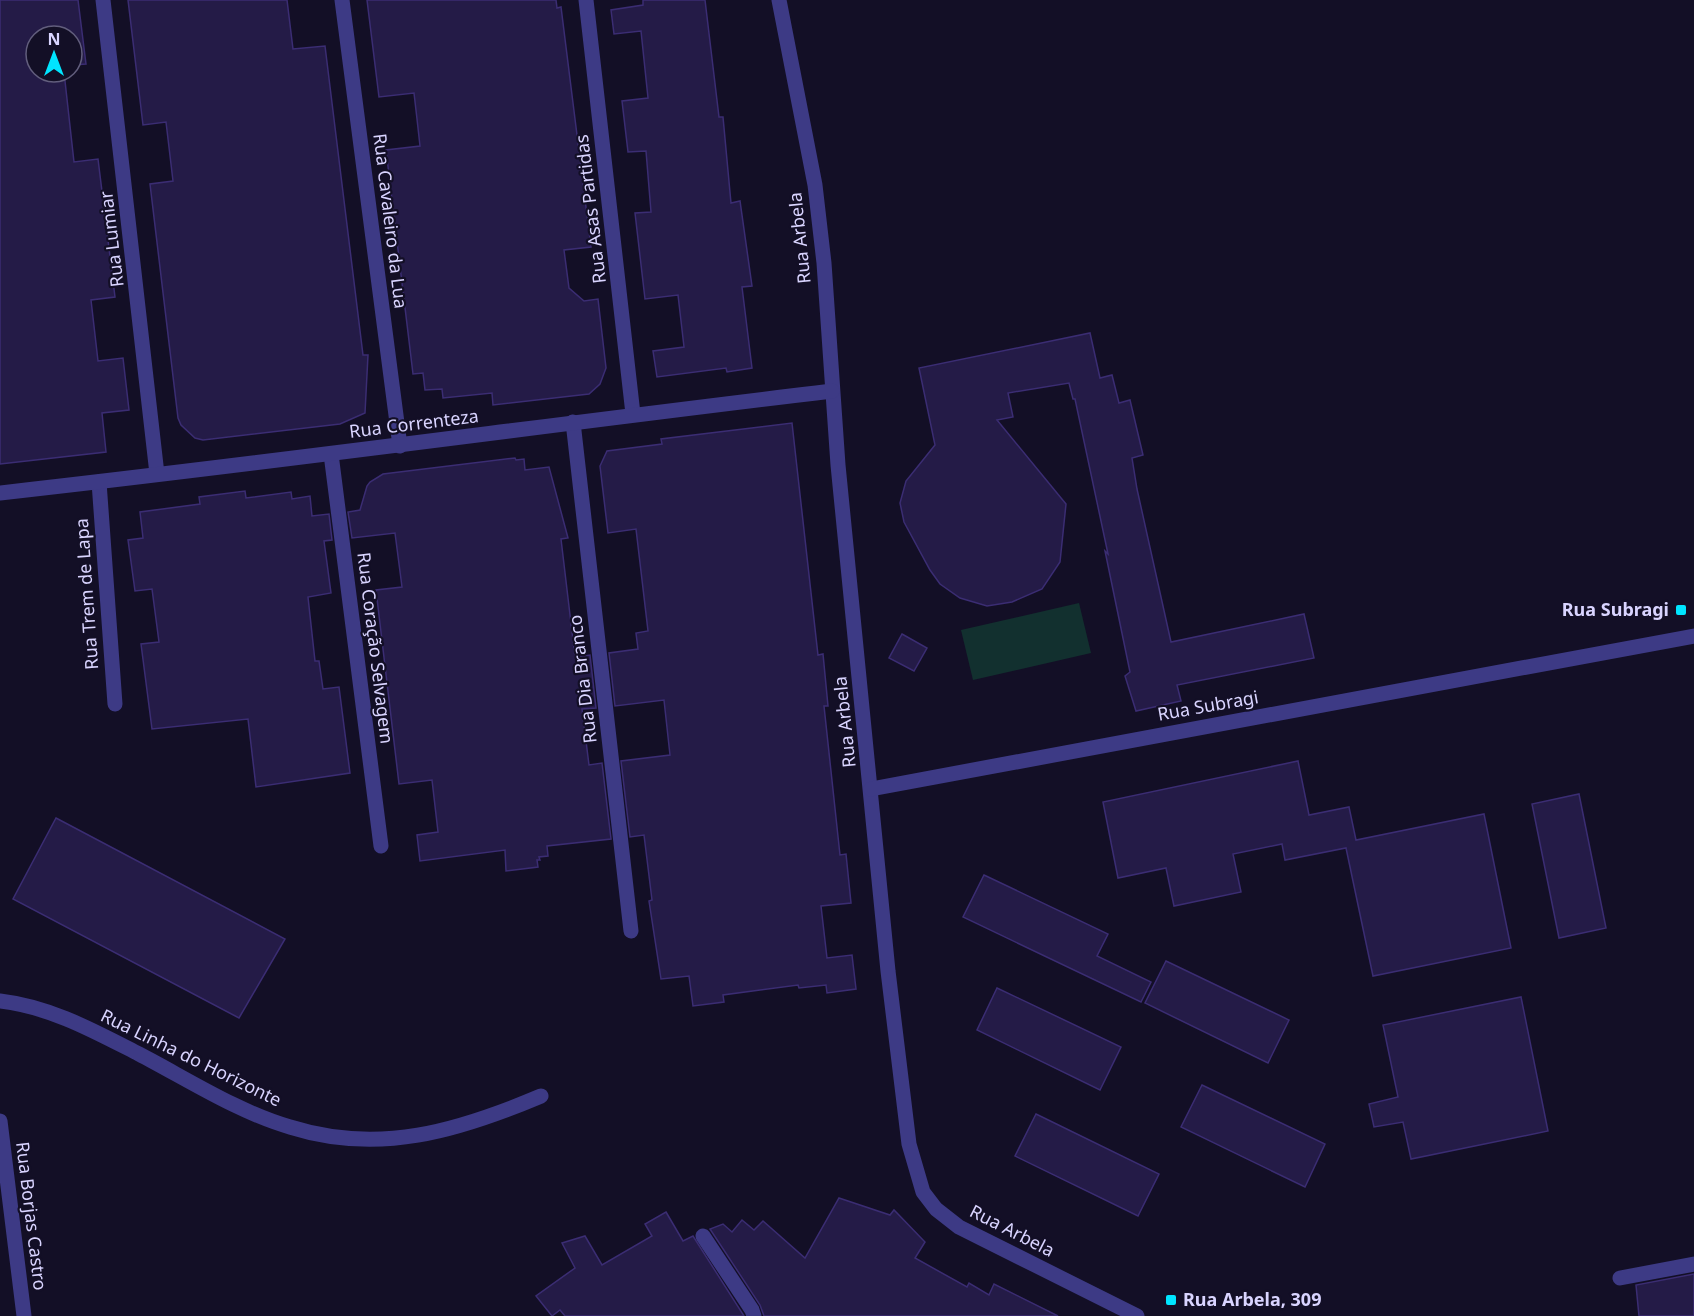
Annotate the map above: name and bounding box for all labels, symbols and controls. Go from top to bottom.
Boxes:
north arrow [24,24,84,84]
text: N [47,28,61,50]
street label: Rua Cavaleiro da Lua [368,132,414,310]
street label: Rua Asas Partidas [569,133,611,285]
street label: Rua Lumiar [93,189,129,289]
street label: Rua Arbela [782,191,816,285]
street label: Rua Correnteza [348,403,480,443]
street label: Rua Trem de Lapa [69,518,103,670]
street label: Rua Coração Selvagem [352,551,400,745]
place label: Rua Subragi [1562,597,1669,621]
marker: Rua Subragi [1674,603,1688,617]
street label: Rua Dia Branco [562,614,602,745]
street label: Rua Arbela [827,675,861,769]
street label: Rua Subragi [1155,684,1260,726]
street label: Rua Linha do Horizonte [97,1003,286,1111]
street label: Rua Borjas Castro [11,1140,53,1292]
street label: Rua Arbela [966,1199,1059,1262]
place label: Rua Arbela, 309 [1183,1287,1321,1311]
marker: Rua Arbela, 309 [1164,1293,1178,1307]

